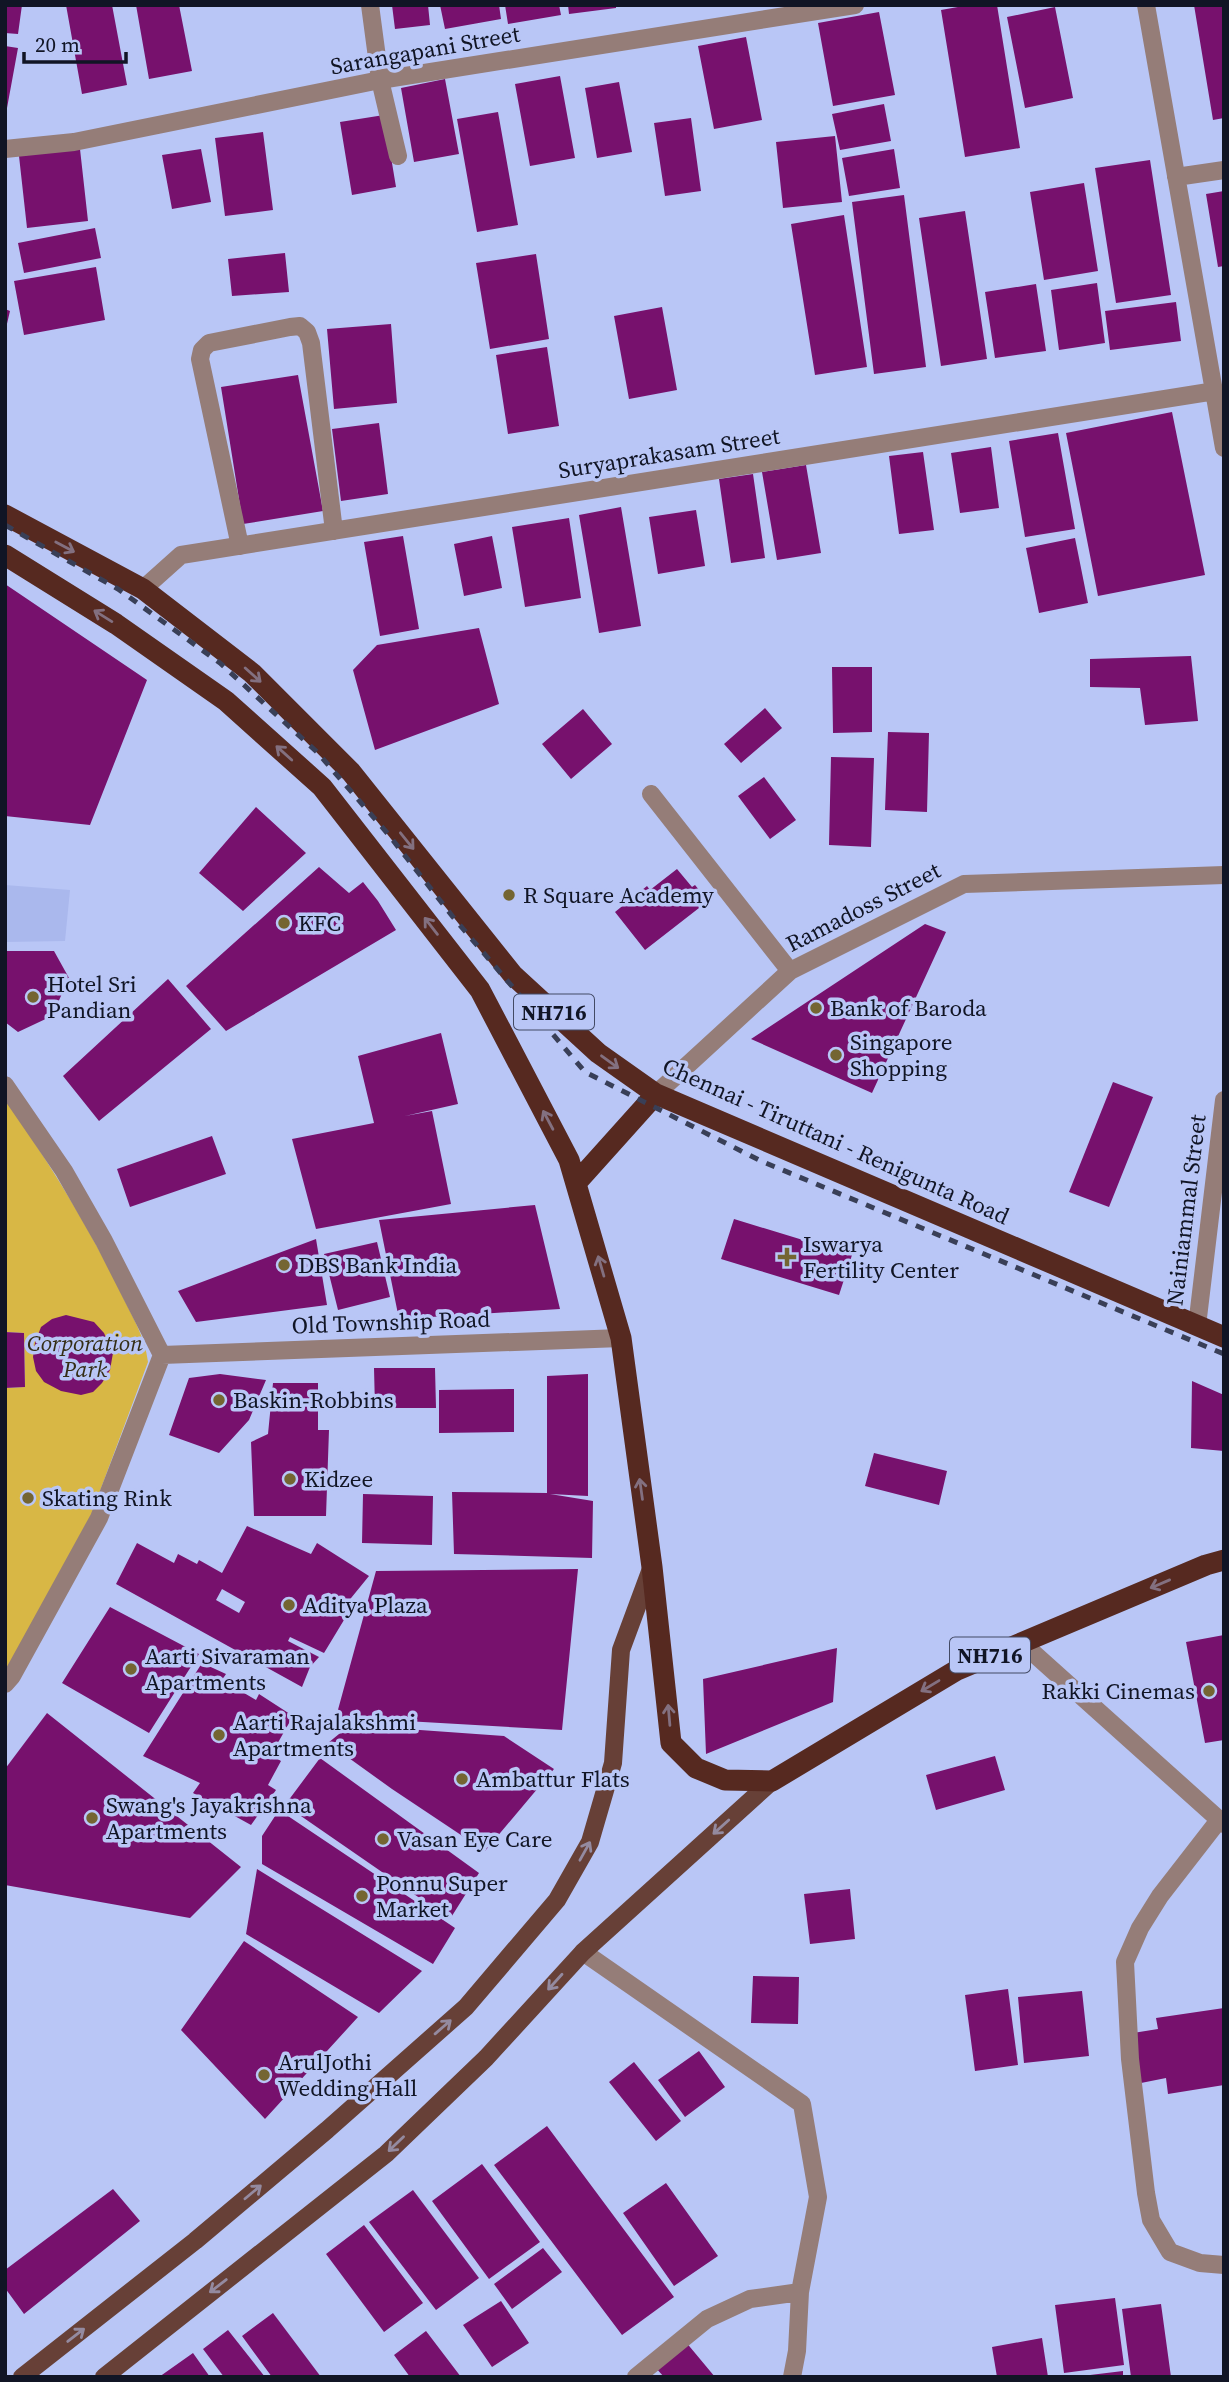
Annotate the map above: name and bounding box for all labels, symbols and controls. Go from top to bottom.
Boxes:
street label: Sarangapani Street [328,18,523,82]
scale bar [24,21,126,65]
text: 20 m [35,30,80,59]
street label: Suryaprakasam Street [556,420,782,486]
one-way arrow [55,540,75,554]
one-way arrow [94,609,114,623]
one-way arrow [244,667,262,683]
one-way arrow [275,745,293,761]
one-way arrow [399,832,415,850]
street label: Ramadoss Street [780,854,946,960]
place label: R Square Academy [523,879,714,911]
marker: R Square Academy [501,887,517,903]
place label: KFC [298,907,341,939]
marker: KFC [276,915,292,931]
one-way arrow [423,918,438,936]
place label: Hotel Sri Pandian [47,968,137,1026]
marker: Hotel Sri Pandian [25,989,41,1005]
place label: Bank of Baroda [830,992,987,1024]
road number: NH716 [514,995,594,1030]
marker: Bank of Baroda [808,1000,824,1016]
place label: Singapore Shopping [850,1026,953,1084]
marker: Singapore Shopping [828,1047,844,1063]
street label: Chennai - Tiruttani - Renigunta Road [658,1050,1014,1232]
one-way arrow [600,1054,619,1069]
one-way arrow [541,1110,555,1131]
street label: Nainiammal Street [1158,1112,1214,1307]
place label: Iswarya Fertility Center [803,1228,959,1286]
marker: Iswarya Fertility Center [777,1247,797,1267]
place label: DBS Bank India [298,1249,458,1281]
one-way arrow [593,1255,606,1277]
marker: DBS Bank India [276,1257,292,1273]
street label: Old Township Road [291,1303,491,1341]
park label: Corporation Park [27,1327,143,1385]
place label: Baskin-Robbins [233,1384,394,1416]
marker: Baskin-Robbins [211,1392,227,1408]
place label: Kidzee [304,1463,373,1495]
marker: Kidzee [282,1471,298,1487]
one-way arrow [635,1478,648,1501]
place label: Skating Rink [42,1482,172,1514]
marker: Skating Rink [20,1490,36,1506]
one-way arrow [1150,1578,1171,1591]
place label: Aditya Plaza [303,1589,428,1621]
marker: Aditya Plaza [281,1597,297,1613]
road number: NH716 [950,1638,1030,1672]
place label: Aarti Sivaraman Apartments [145,1640,310,1698]
marker: Aarti Sivaraman Apartments [123,1661,139,1677]
place label: Rakki Cinemas [1041,1675,1195,1707]
one-way arrow [920,1679,940,1693]
marker: Rakki Cinemas [1201,1683,1217,1699]
one-way arrow [662,1704,675,1727]
place label: Aarti Rajalakshmi Apartments [233,1706,416,1764]
marker: Aarti Rajalakshmi Apartments [211,1727,227,1743]
place label: Ambattur Flats [476,1763,630,1795]
marker: Ambattur Flats [454,1771,470,1787]
place label: Swang's Jayakrishna Apartments [106,1789,312,1847]
marker: Swang's Jayakrishna Apartments [84,1810,100,1826]
one-way arrow [713,1819,731,1835]
place label: Vasan Eye Care [397,1823,552,1855]
marker: Vasan Eye Care [375,1831,391,1847]
one-way arrow [578,1841,592,1861]
place label: Ponnu Super Market [376,1867,508,1925]
marker: Ponnu Super Market [354,1888,370,1904]
one-way arrow [547,1973,563,1991]
one-way arrow [434,2019,452,2035]
place label: ArulJothi Wedding Hall [278,2046,418,2104]
marker: ArulJothi Wedding Hall [256,2067,272,2083]
one-way arrow [388,2136,405,2153]
one-way arrow [244,2184,262,2200]
one-way arrow [210,2278,228,2294]
one-way arrow [66,2327,84,2342]

